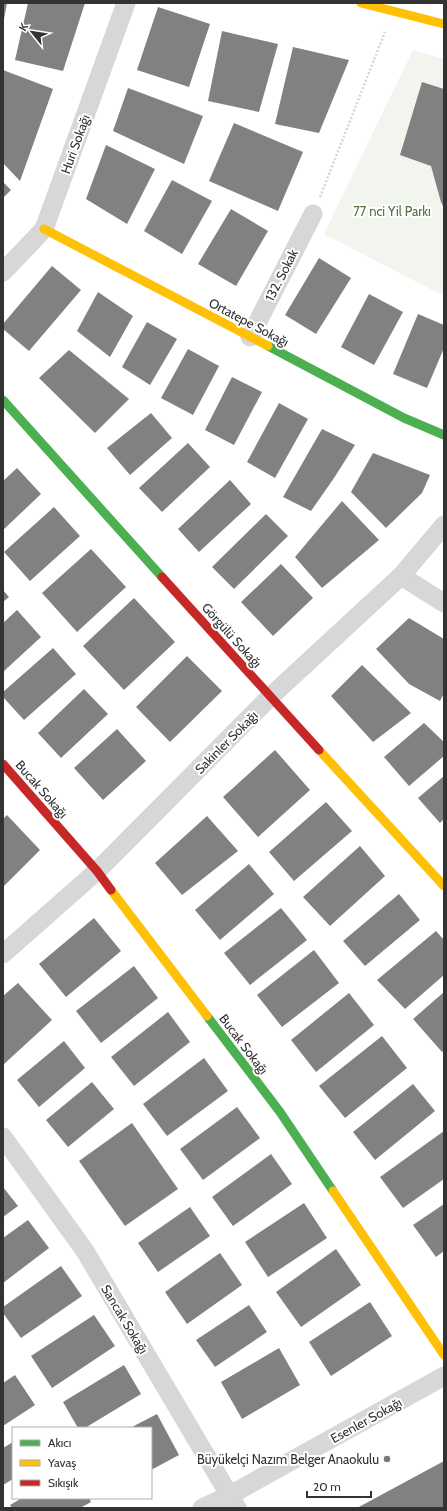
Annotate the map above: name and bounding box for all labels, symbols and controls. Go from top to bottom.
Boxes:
north arrow [12,12,52,52]
text: K [16,20,31,33]
street label: Huri Sokağı [57,112,93,176]
park label: 77 nci Yil Parkı [353,203,431,219]
street label: 132. Sokak [261,246,301,304]
street label: Ortatepe Sokağı [206,294,292,350]
street label: Görgülü Sokağı [199,599,265,671]
street label: Sakinler Sokağı [191,707,261,777]
street label: Bucak Sokağı [13,757,71,821]
street label: Bucak Sokağı [216,1011,272,1077]
street label: Sancak Sokağı [98,1281,152,1357]
street label: Esenler Sokağı [328,1394,404,1446]
legend [12,1427,152,1499]
text: Akıcı [48,1435,71,1450]
place label: Büyükelçi Nazım Belger Anaokulu [197,1451,379,1467]
marker: Büyükelçi Nazım Belger Anaokulu [382,1454,392,1464]
text: Yavaş [47,1455,76,1470]
scale bar [307,1473,371,1499]
text: Sıkışık [48,1475,79,1490]
text: 20 m [313,1479,341,1494]

